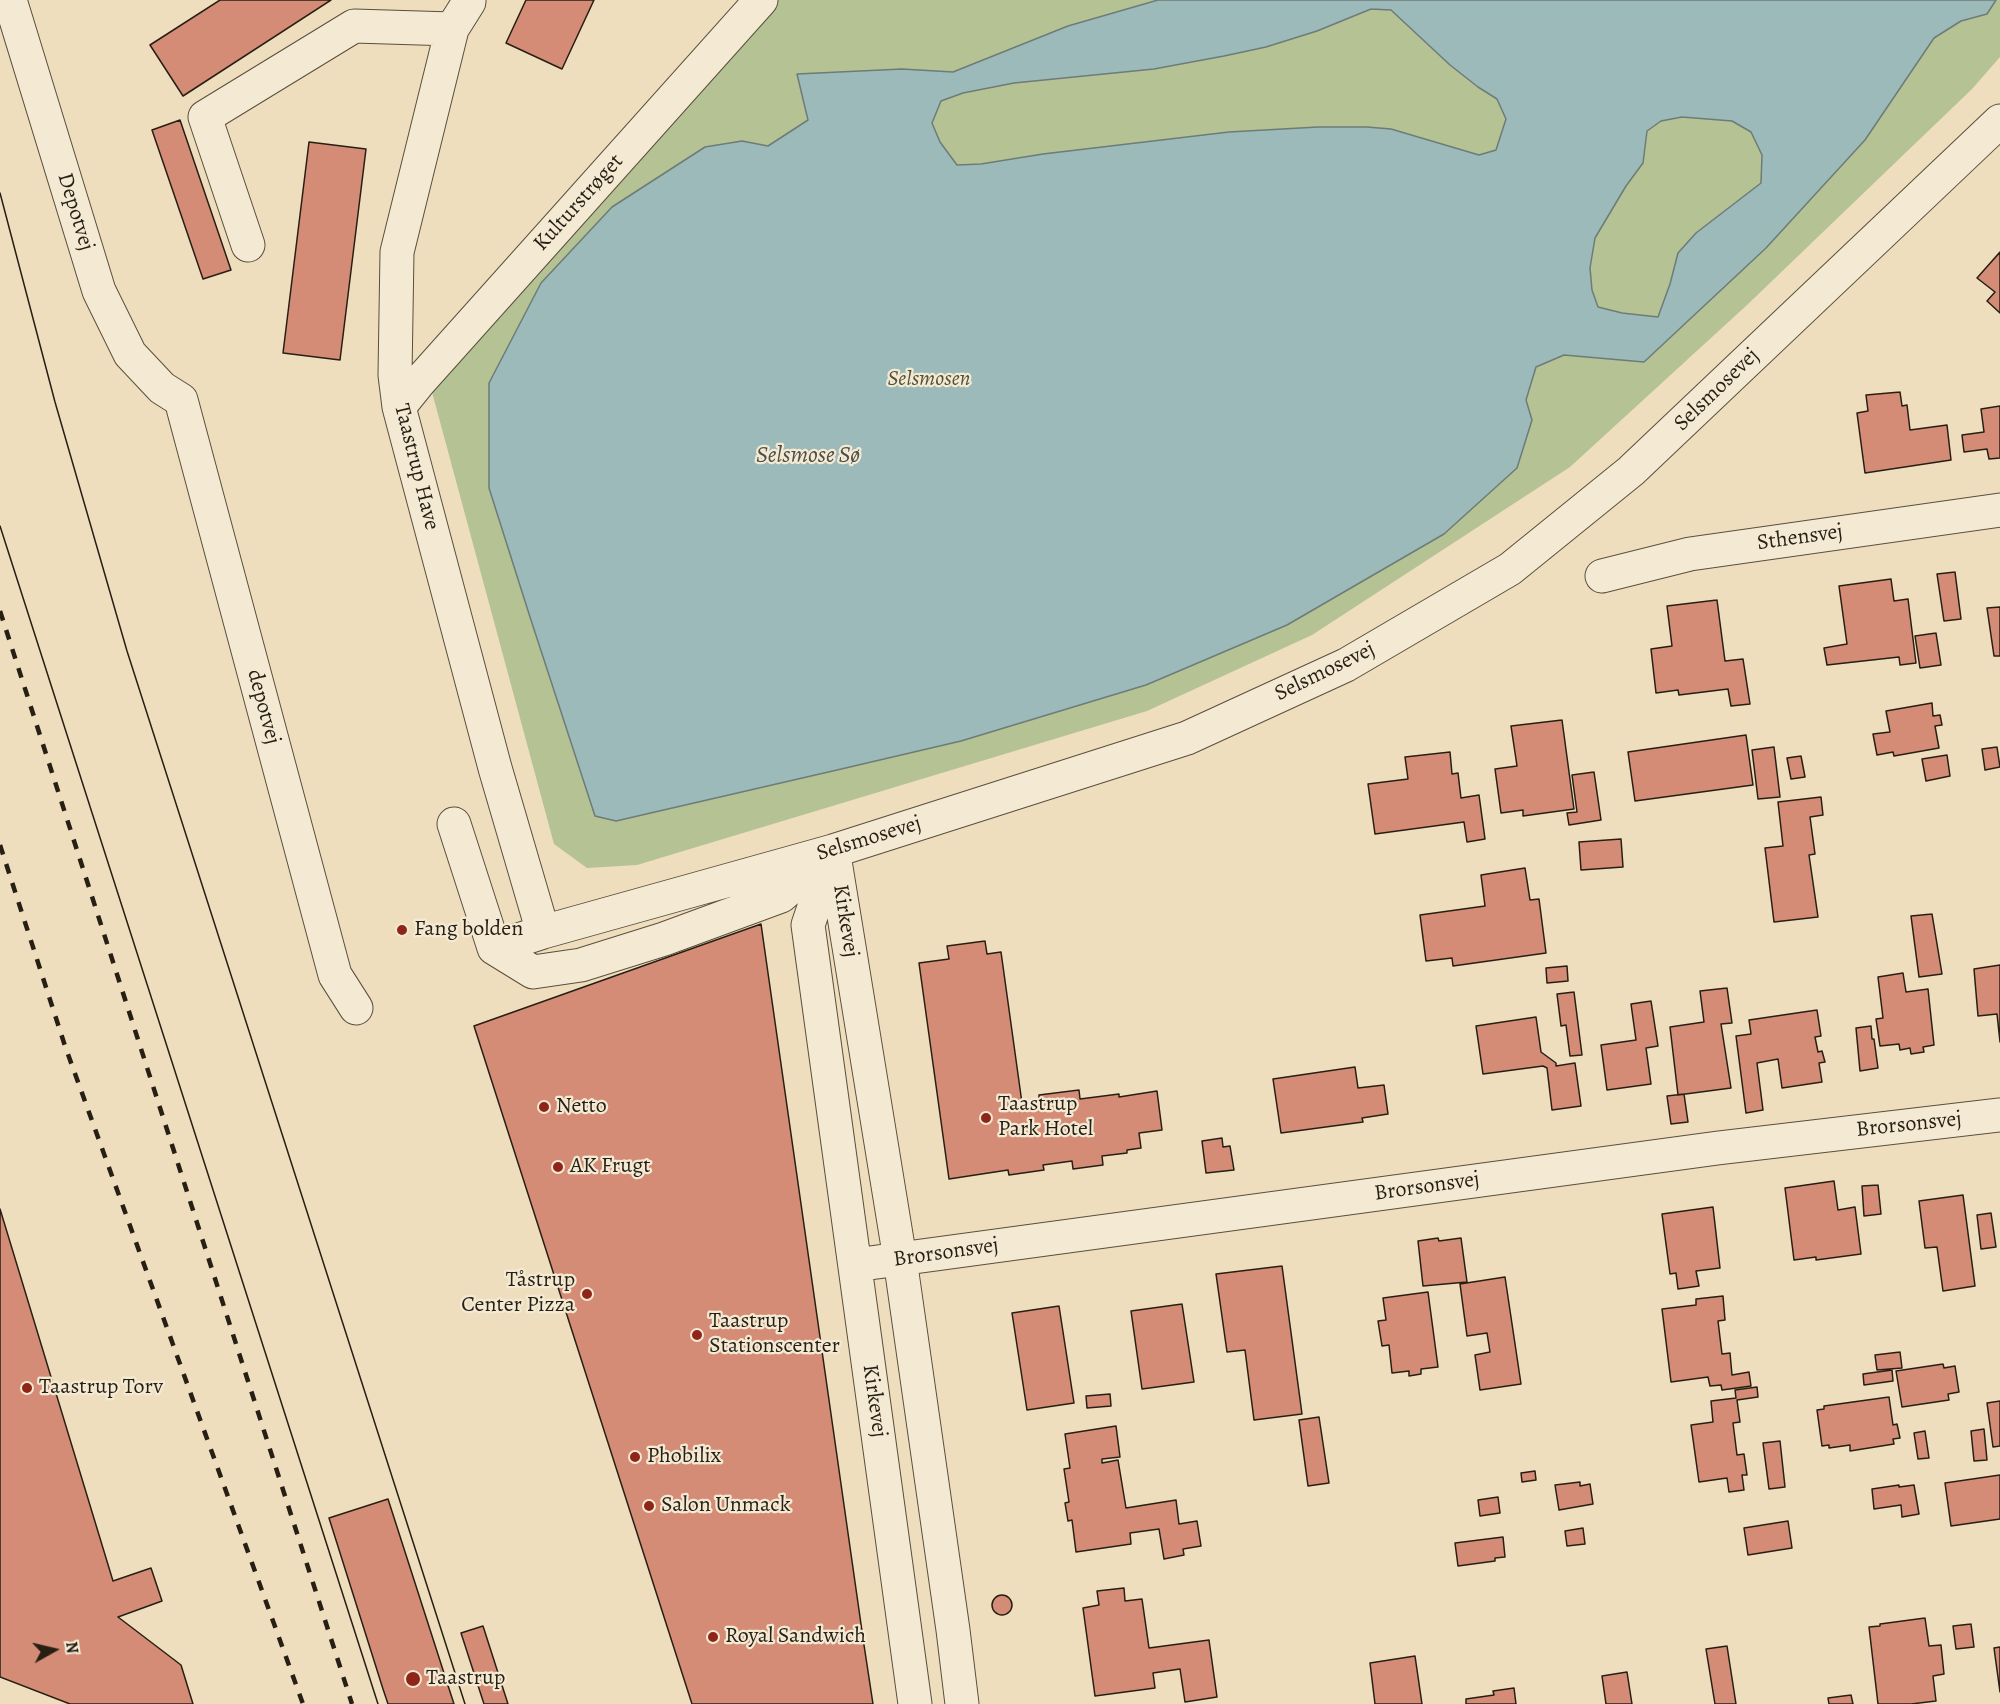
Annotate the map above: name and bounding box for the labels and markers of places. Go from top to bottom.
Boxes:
place label: Fang bolden [414,917,523,943]
marker: Fang bolden [395,923,409,937]
place label: Taastrup Park Hotel [998,1092,1093,1144]
place label: Netto [556,1094,607,1120]
marker: Netto [537,1100,551,1114]
marker: Taastrup Park Hotel [979,1111,993,1125]
place label: AK Frugt [570,1154,650,1180]
marker: AK Frugt [551,1160,565,1174]
place label: Tåstrup Center Pizza [461,1268,575,1320]
marker: Tåstrup Center Pizza [580,1287,594,1301]
place label: Taastrup Stationscenter [709,1309,840,1360]
marker: Taastrup Stationscenter [690,1328,704,1342]
place label: Taastrup Torv [39,1375,163,1401]
marker: Taastrup Torv [20,1381,34,1395]
place label: Phobilix [647,1444,721,1470]
marker: Phobilix [628,1450,642,1464]
place label: Salon Unmack [661,1493,791,1519]
marker: Salon Unmack [642,1499,656,1513]
place label: Royal Sandwich [725,1624,866,1650]
marker: Royal Sandwich [706,1630,720,1644]
place label: Taastrup [426,1666,505,1692]
marker: Taastrup [404,1670,422,1688]

